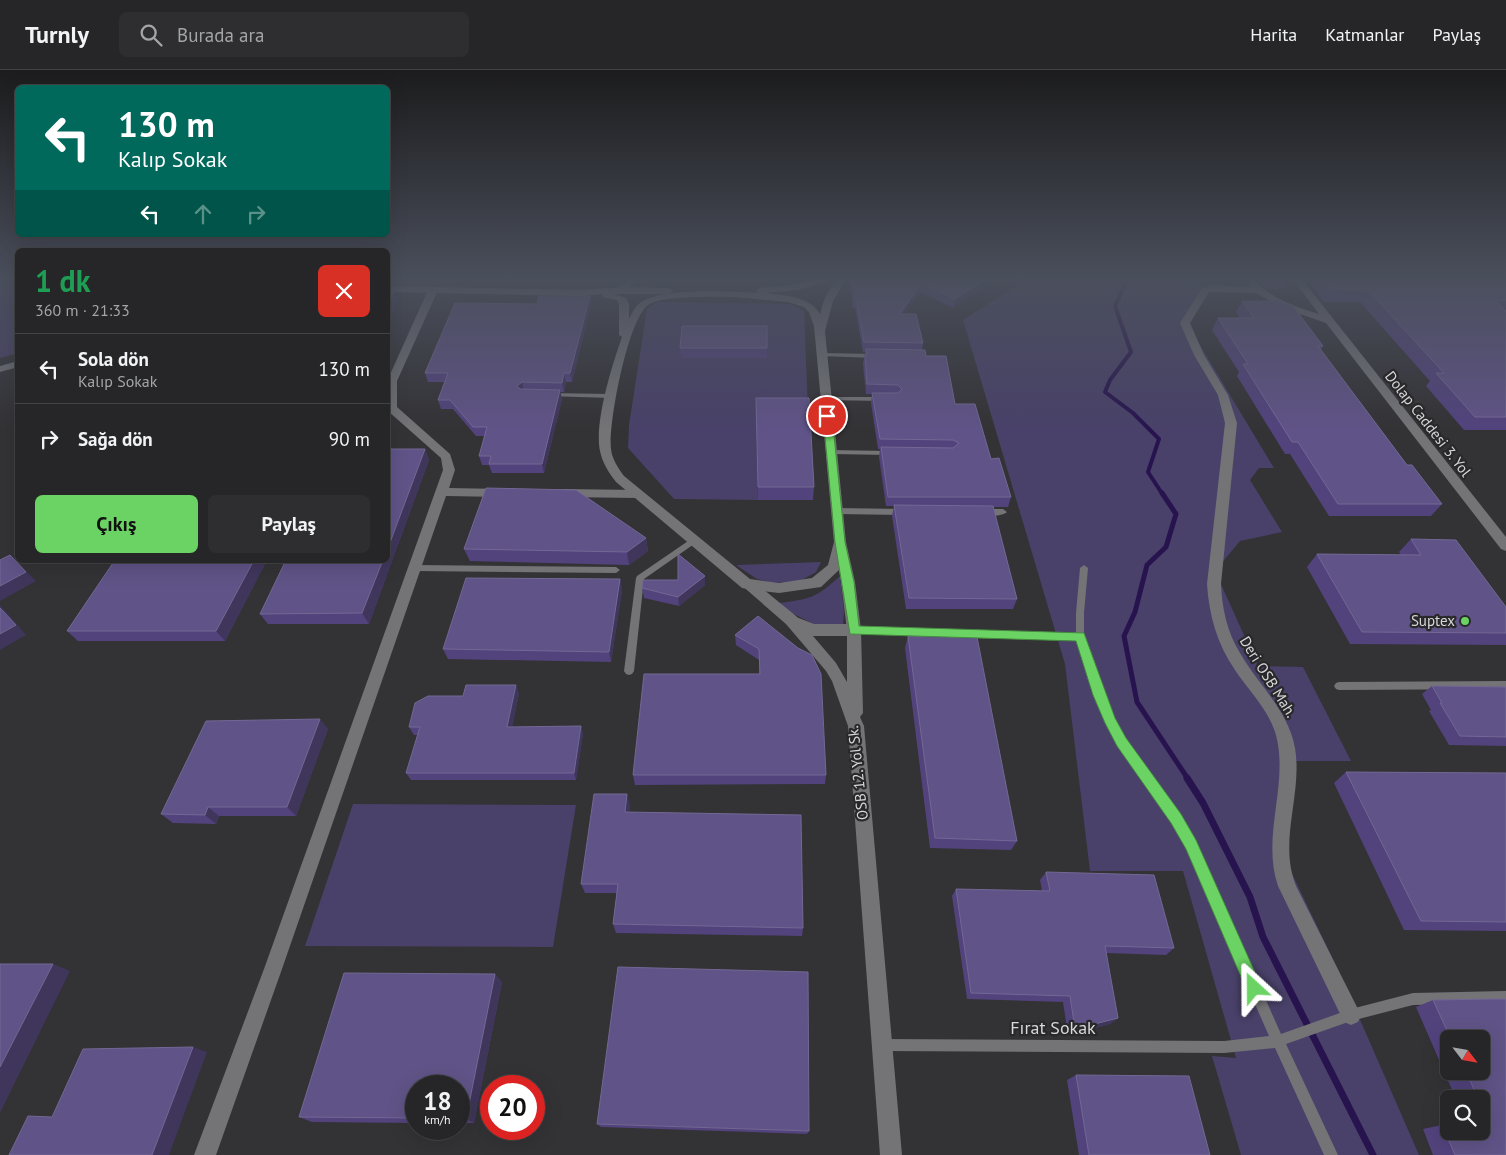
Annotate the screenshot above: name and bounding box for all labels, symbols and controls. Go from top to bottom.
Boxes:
search box [119,12,469,57]
text: Turnly [25,19,89,50]
icon: search [137,21,165,49]
text: Burada ara [177,23,264,47]
text: Harita [1250,23,1297,46]
text: Katmanlar [1325,23,1404,46]
text: Paylaş [1432,23,1481,46]
text: 130 m [118,101,215,147]
icon: left [35,105,100,170]
text: Kalıp Sokak [118,145,227,173]
icon: left [136,200,164,228]
icon: ahead [189,200,217,228]
icon: right [242,200,270,228]
text: 1 dk [35,261,91,300]
button: close [318,265,370,317]
text: 360 m · 21:33 [35,300,130,320]
text: Sola dön [78,347,149,371]
icon: left [35,355,63,383]
text: 130 m [318,357,370,381]
street label: Dolap Caddesi 3. Yol [1381,367,1476,481]
text: Kalıp Sokak [78,371,157,391]
pin [806,395,848,437]
icon: arrive [813,402,841,430]
icon: right [35,425,63,453]
text: Sağa dön [78,427,153,451]
text: 90 m [329,427,370,451]
button: Çıkış [35,495,198,553]
button: Paylaş [208,495,370,553]
place label: Suptex [1411,611,1455,630]
marker: Suptex [1459,615,1471,627]
street label: Deri OSB Mah. [1236,633,1301,721]
street label: OSB 12. Yol Sk. [843,725,872,821]
position arrow [1227,961,1279,1013]
street label: Fırat Sokak [1010,1016,1096,1039]
north arrow [1440,1030,1490,1080]
map controls [1440,1030,1490,1140]
speed limit sign: 20 [480,1075,545,1140]
text: 18 [423,1085,452,1117]
button: search [1440,1090,1490,1140]
text: km/h [424,1112,451,1127]

